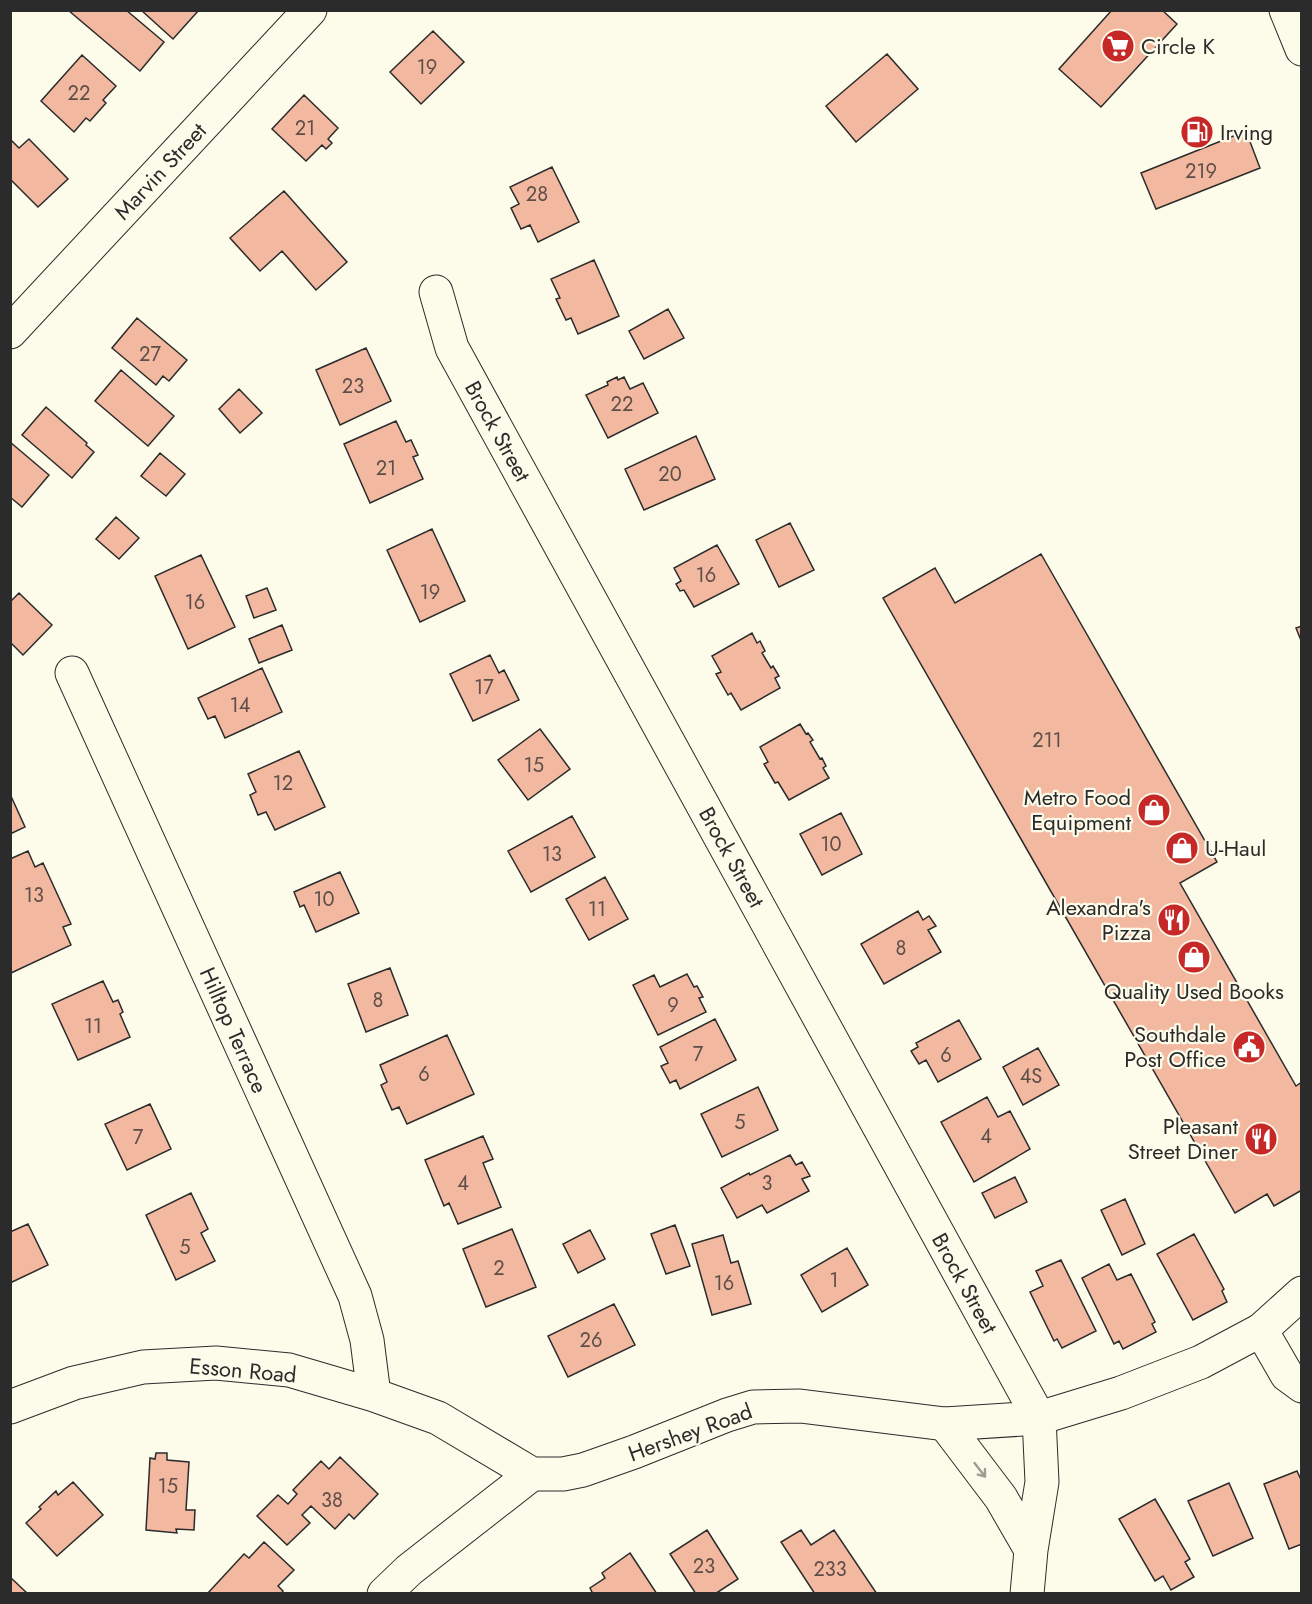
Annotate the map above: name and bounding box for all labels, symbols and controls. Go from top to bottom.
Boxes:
supermarket icon: Circle K [1100,28,1136,64]
place label: Circle K [1141,30,1216,62]
house number: 19 [417,53,437,82]
house number: 22 [68,79,90,108]
house number: 21 [295,114,315,143]
fuel station icon: Irving [1179,114,1215,150]
street label: Marvin Street [106,115,214,227]
place label: Irving [1220,116,1273,148]
house number: 219 [1185,157,1217,186]
house number: 28 [526,180,548,209]
house number: 27 [139,340,161,369]
house number: 23 [342,372,364,401]
street label: Brock Street [457,375,539,488]
house number: 22 [611,390,633,419]
house number: 21 [376,454,396,483]
house number: 20 [658,460,682,489]
house number: 16 [696,561,716,590]
house number: 19 [420,578,440,607]
house number: 16 [185,588,205,617]
house number: 17 [474,673,494,702]
house number: 14 [230,691,251,720]
house number: 211 [1032,726,1062,755]
house number: 15 [524,751,544,780]
house number: 12 [273,769,293,798]
place label: Metro Food Equipment [1024,781,1132,838]
shop icon: Metro Food Equipment [1136,792,1172,828]
street label: Brock Street [691,801,773,914]
house number: 10 [821,830,842,859]
shop icon: U-Haul [1164,830,1200,866]
place label: U-Haul [1205,832,1266,864]
house number: 13 [542,840,562,869]
house number: 13 [24,881,44,910]
house number: 10 [314,885,335,914]
place label: Alexandra's Pizza [1046,891,1151,948]
house number: 11 [588,895,606,924]
restaurant icon: Alexandra's Pizza [1156,902,1192,938]
house number: 8 [896,934,906,963]
shop icon: Quality Used Books [1176,939,1212,975]
street label: Hilltop Terrace [192,962,276,1098]
place label: Quality Used Books [1104,975,1284,1007]
house number: 8 [373,986,383,1015]
house number: 9 [667,991,679,1020]
house number: 11 [84,1012,102,1041]
place label: Southdale Post Office [1124,1018,1226,1075]
public building icon: Southdale Post Office [1231,1029,1267,1065]
house number: 7 [693,1040,704,1069]
house number: 6 [940,1041,952,1070]
house number: 6 [418,1060,430,1089]
house number: 4S [1020,1062,1042,1091]
house number: 5 [734,1108,746,1137]
place label: Pleasant Street Diner [1128,1110,1239,1167]
restaurant icon: Pleasant Street Diner [1243,1121,1279,1157]
house number: 4 [980,1122,992,1151]
house number: 7 [133,1123,144,1152]
house number: 4 [457,1169,469,1198]
house number: 3 [762,1169,773,1198]
street label: Brock Street [924,1227,1006,1340]
house number: 5 [179,1233,191,1262]
house number: 2 [493,1254,505,1283]
house number: 1 [830,1266,839,1295]
house number: 16 [714,1269,734,1298]
house number: 26 [580,1326,602,1355]
street label: Esson Road [188,1349,298,1391]
street label: Hershey Road [624,1395,756,1469]
one-way arrow [974,1462,987,1478]
house number: 15 [158,1472,178,1501]
house number: 38 [321,1486,343,1515]
house number: 23 [693,1552,715,1581]
house number: 233 [813,1555,847,1584]

